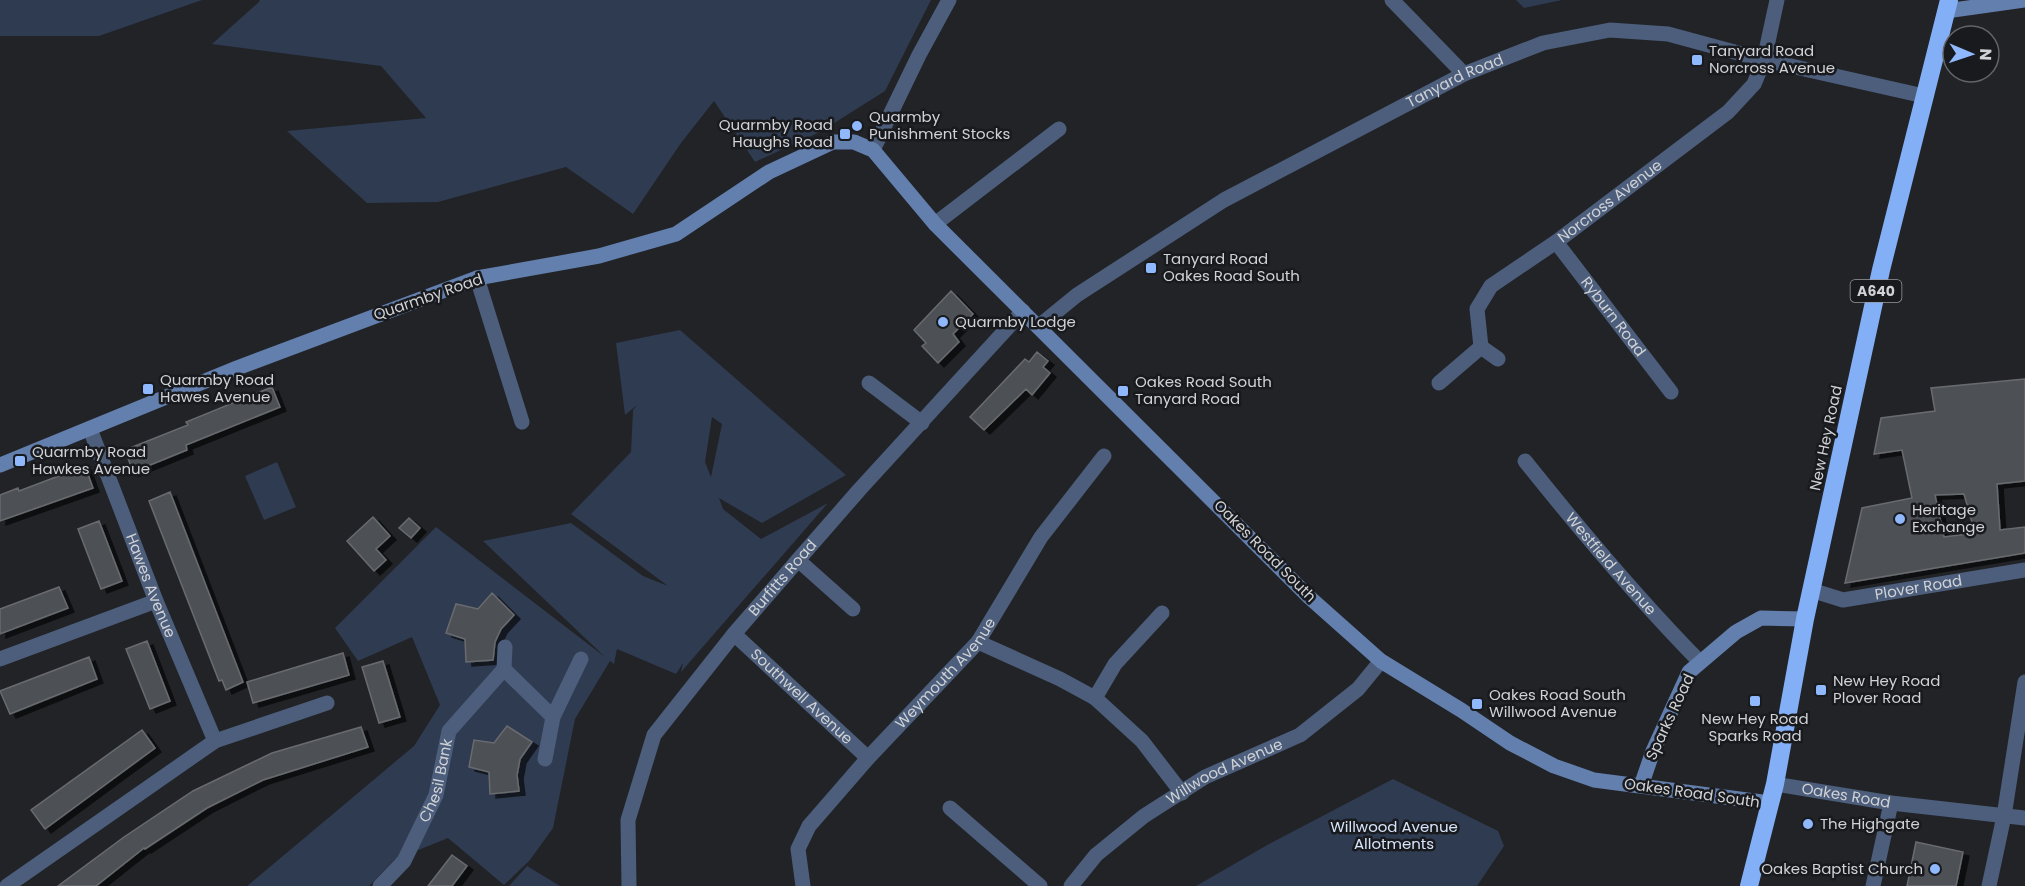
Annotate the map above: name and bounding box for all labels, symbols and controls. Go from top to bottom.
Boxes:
north arrow [1941,24,2001,84]
place label: Tanyard Road Norcross Avenue [1709,40,1835,78]
text: N [1974,48,1997,61]
street label: Tanyard Road [1402,49,1506,112]
marker: Tanyard Road Norcross Avenue [1690,53,1704,67]
place label: Quarmby Punishment Stocks [869,106,1011,144]
place label: Quarmby Road Haughs Road [719,114,833,152]
marker: Quarmby Punishment Stocks [850,119,864,133]
marker: Quarmby Road Haughs Road [838,127,852,141]
street label: Norcross Avenue [1553,154,1666,247]
place label: Tanyard Road Oakes Road South [1163,248,1300,286]
marker: Tanyard Road Oakes Road South [1144,261,1158,275]
street label: Quarmby Road [370,268,485,325]
street label: Ryburn Road [1576,272,1651,361]
road number: A640 [1850,280,1902,302]
place label: Quarmby Lodge [955,311,1076,332]
marker: Quarmby Lodge [936,315,950,329]
place label: Quarmby Road Hawes Avenue [160,369,274,407]
place label: Oakes Road South Tanyard Road [1135,371,1272,409]
marker: Quarmby Road Hawes Avenue [141,382,155,396]
street label: New Hey Road [1804,383,1847,493]
marker: Oakes Road South Tanyard Road [1116,384,1130,398]
place label: Quarmby Road Hawkes Avenue [32,441,150,479]
marker: Quarmby Road Hawkes Avenue [13,454,27,468]
street label: Oakes Road South [1210,495,1321,606]
place label: Heritage Exchange [1912,499,1985,537]
street label: Westfield Avenue [1561,508,1661,619]
marker: Heritage Exchange [1893,512,1907,526]
street label: Hawes Avenue [121,530,181,641]
street label: Burfitts Road [743,535,821,620]
street label: Plover Road [1873,570,1964,605]
street label: Weymouth Avenue [890,614,1000,733]
street label: Southwell Avenue [746,643,858,749]
street label: Sparks Road [1640,670,1699,763]
place label: New Hey Road Plover Road [1833,670,1940,708]
marker: New Hey Road Plover Road [1814,683,1828,697]
place label: Oakes Road South Willwood Avenue [1489,684,1626,722]
marker: New Hey Road Sparks Road [1748,694,1762,708]
marker: Oakes Road South Willwood Avenue [1470,697,1484,711]
place label: New Hey Road Sparks Road [1701,708,1809,746]
street label: Willwood Avenue [1162,733,1286,809]
street label: Chesil Bank [413,736,457,826]
street label: Oakes Road South [1623,773,1761,812]
street label: Oakes Road [1800,778,1892,813]
place label: The Highgate [1820,813,1920,834]
park label: Willwood Avenue Allotments [1330,816,1458,854]
marker: The Highgate [1801,817,1815,831]
place label: Oakes Baptist Church [1761,858,1923,879]
marker: Oakes Baptist Church [1928,862,1942,876]

